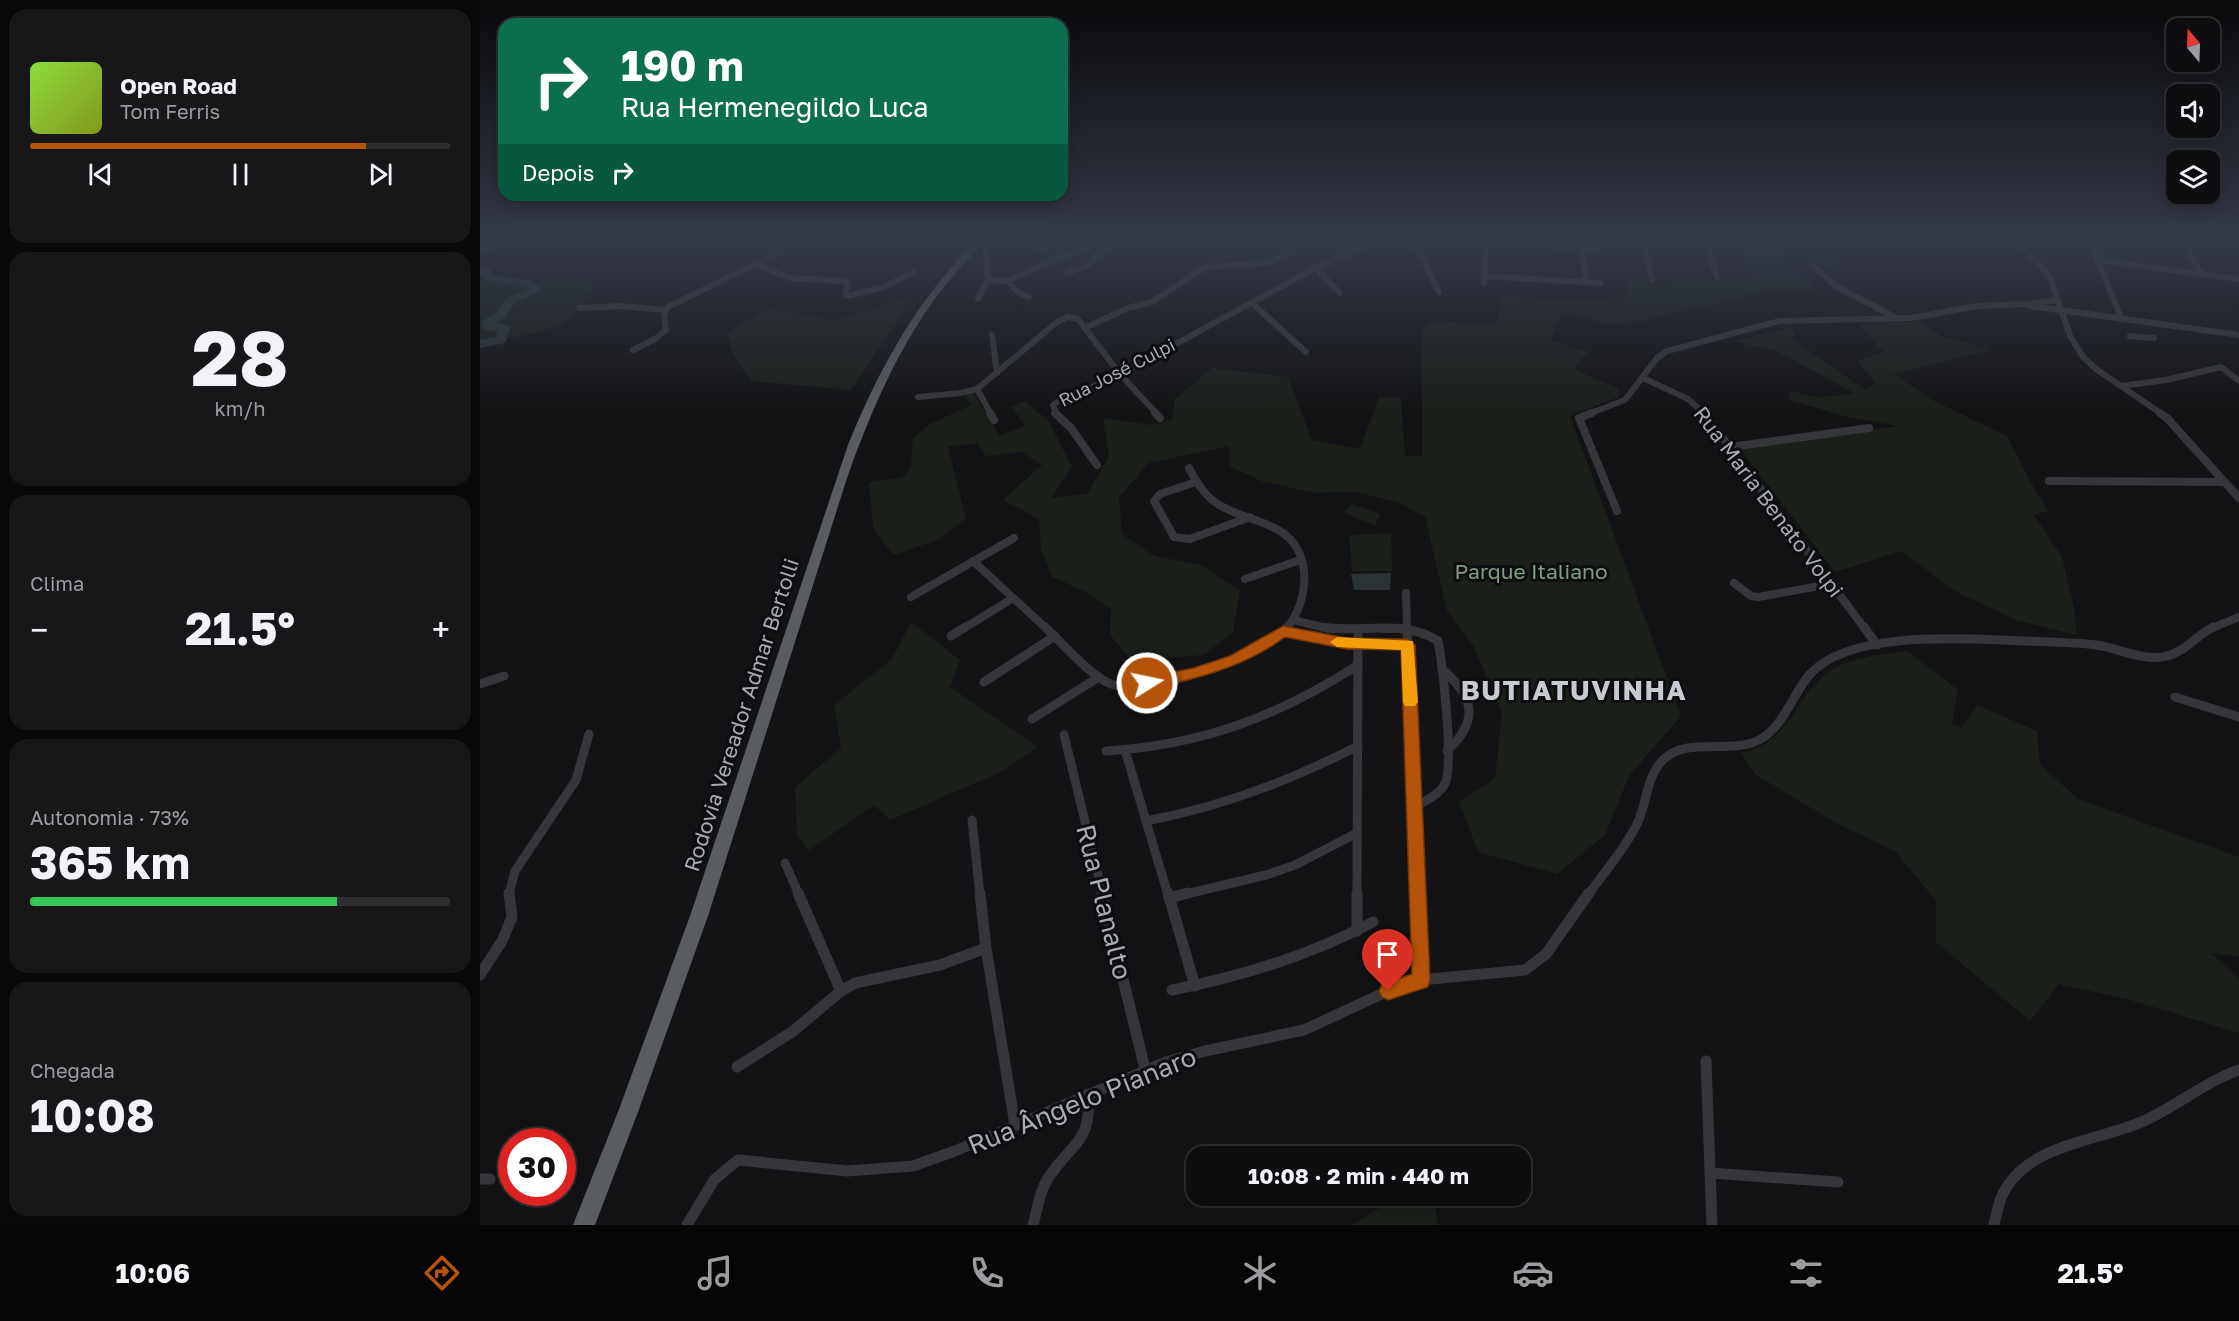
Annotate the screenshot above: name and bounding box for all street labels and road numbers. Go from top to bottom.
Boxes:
street label: Rua José Culpi [1055,333,1178,411]
street label: Rua Maria Benato Volpi [1689,401,1849,602]
street label: Rodovia Vereador Admar Bertolli [678,555,804,875]
street label: Rua Planalto [1070,821,1139,983]
street label: Rua Ângelo Pianaro [963,1041,1201,1161]

